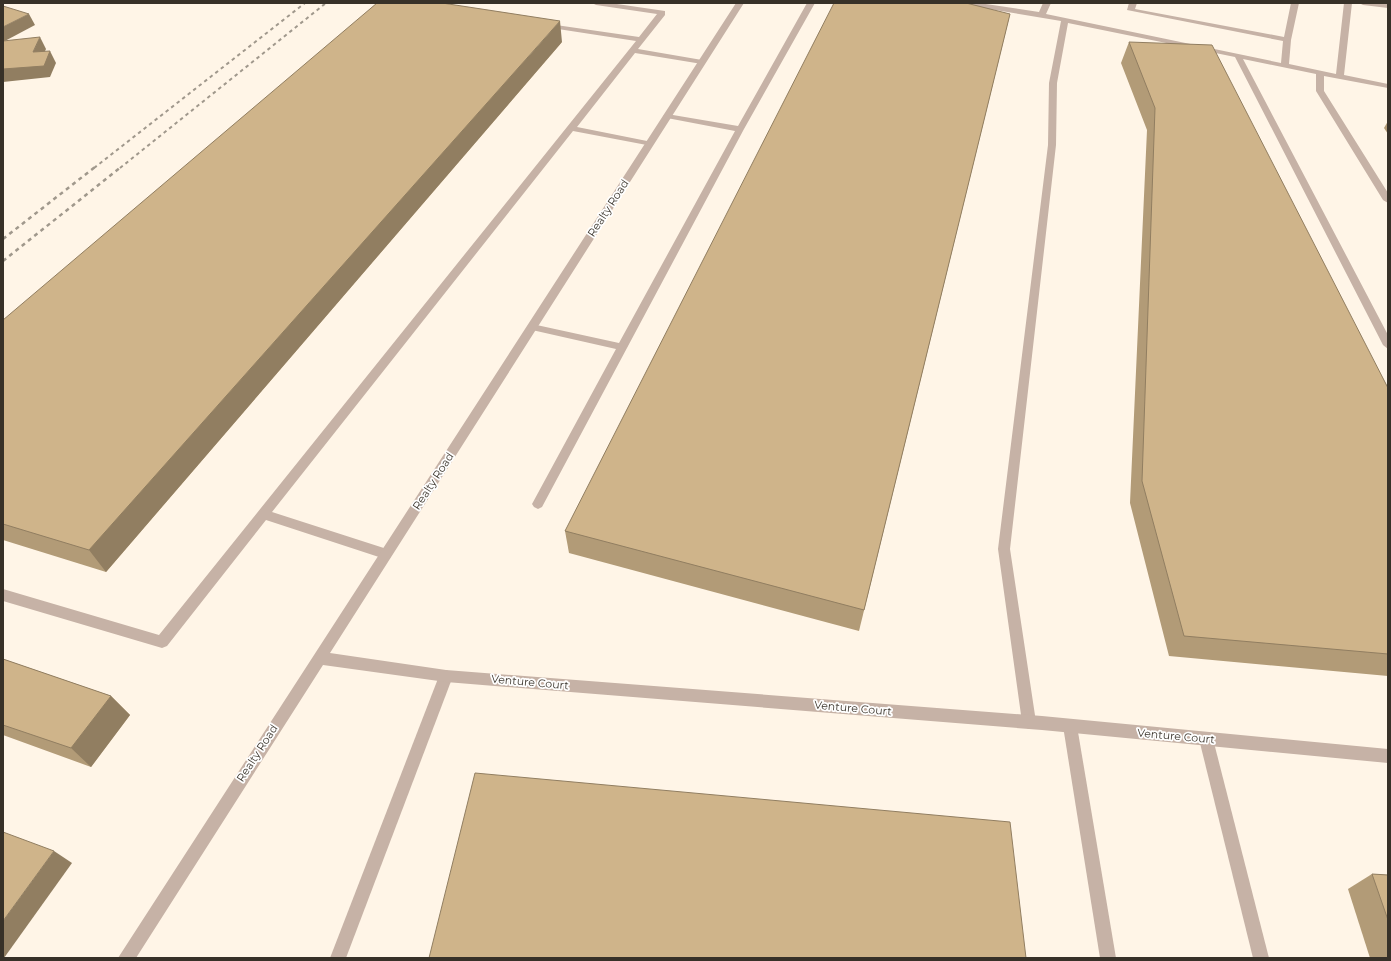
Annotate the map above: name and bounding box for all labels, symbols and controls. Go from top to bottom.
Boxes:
street label: Realty Road [584,177,632,239]
street label: Realty Road [409,450,457,512]
street label: Venture Court [491,672,570,692]
street label: Venture Court [814,698,893,718]
street label: Realty Road [233,722,281,784]
street label: Venture Court [1137,726,1216,746]

